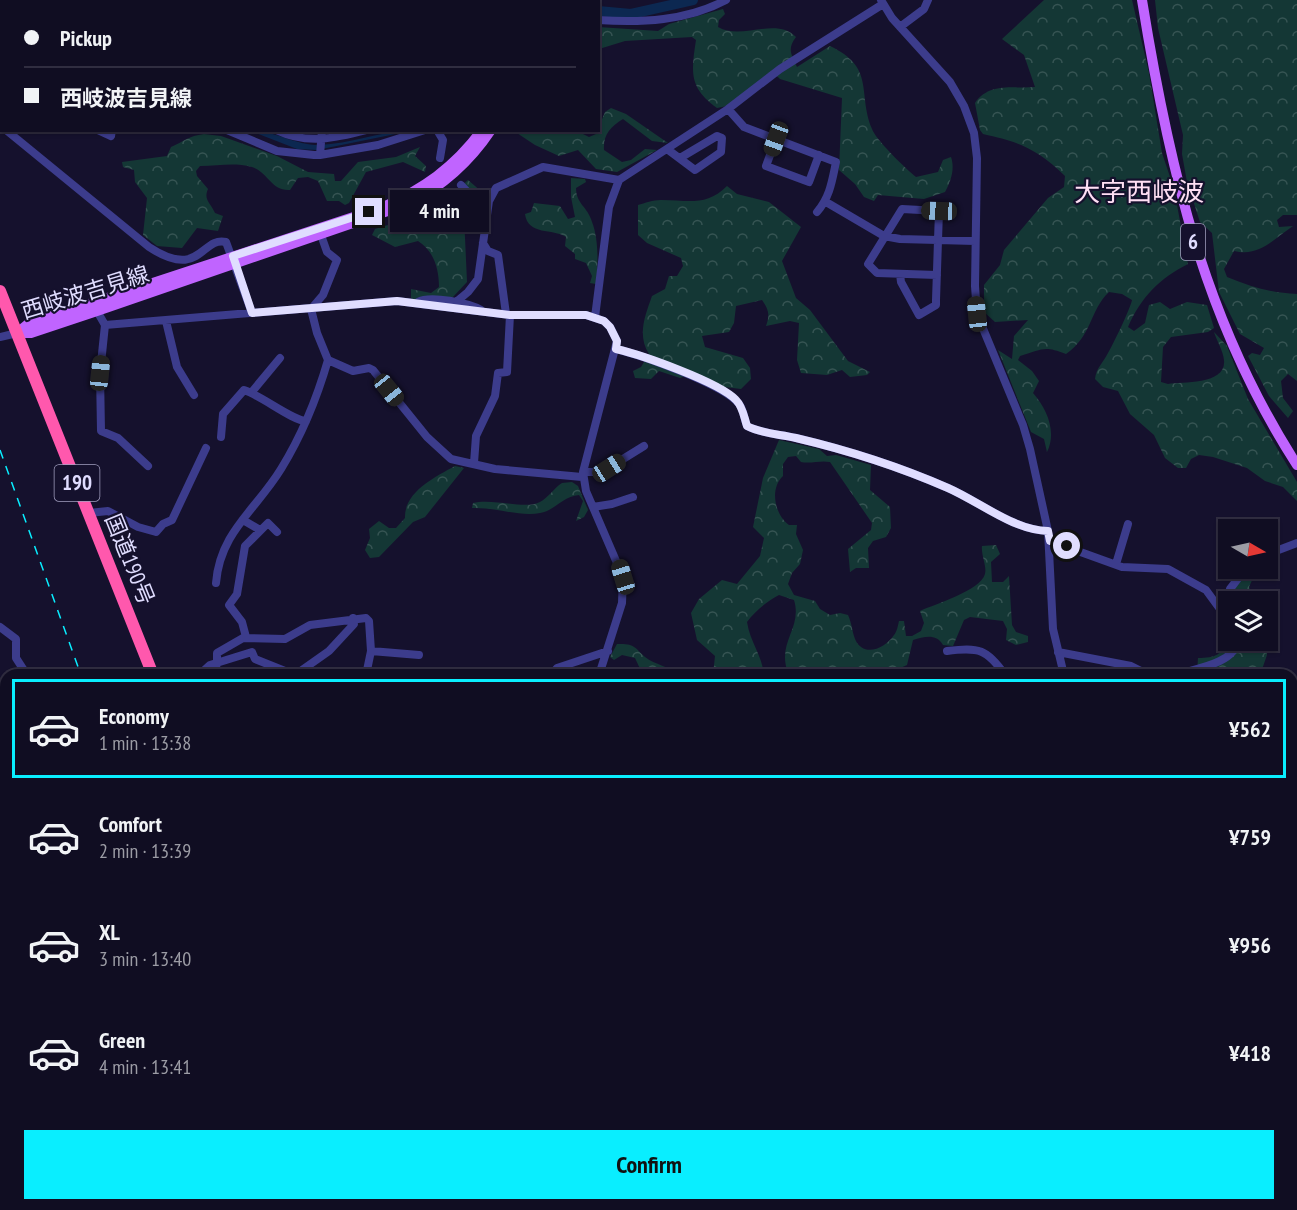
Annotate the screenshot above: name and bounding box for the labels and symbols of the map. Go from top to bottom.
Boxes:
car [761,119,791,159]
district label: 大字西岐波 [1074,175,1204,208]
callout: 4 min [390,191,489,233]
route end [355,198,382,225]
car [921,201,957,221]
road number: 6 [1181,224,1205,260]
street label: 西岐波吉見線 [18,259,152,325]
car [966,295,988,333]
car [89,354,111,392]
car [371,370,407,410]
car [589,451,629,485]
road number: 190 [54,465,100,501]
street label: 国道190号 [99,509,161,609]
north arrow [1218,519,1278,579]
route start [1053,532,1080,559]
car [609,557,637,597]

